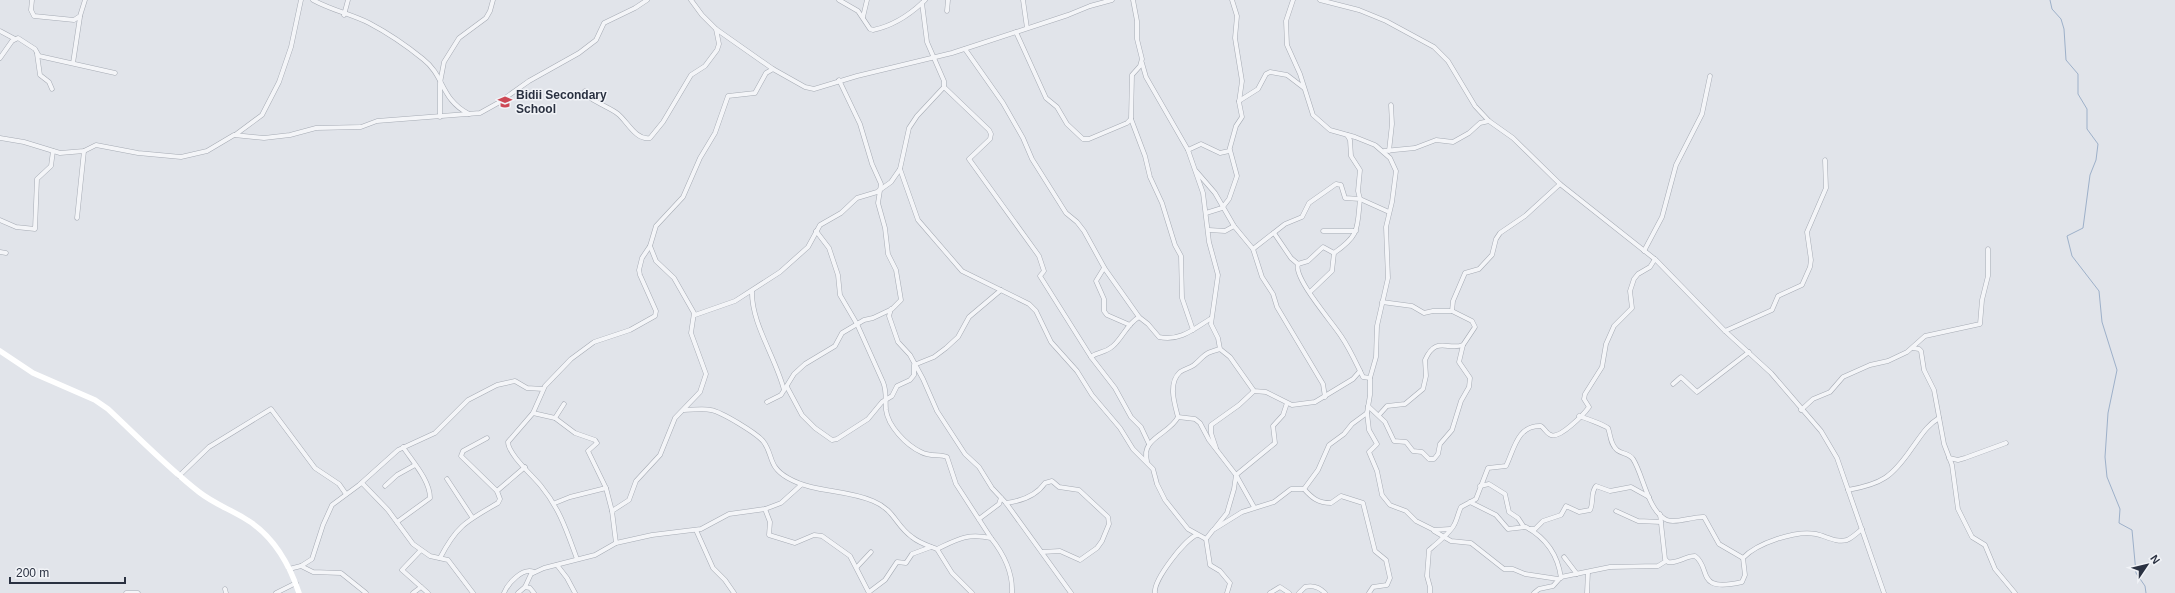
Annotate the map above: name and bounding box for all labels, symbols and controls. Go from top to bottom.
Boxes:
place label: Bidii Secondary School [516,88,607,116]
school or university icon: Bidii Secondary School [497,94,513,110]
north arrow [2127,545,2167,585]
text: N [2148,553,2162,566]
scale bar [10,559,125,585]
text: 200 m [16,566,49,580]

